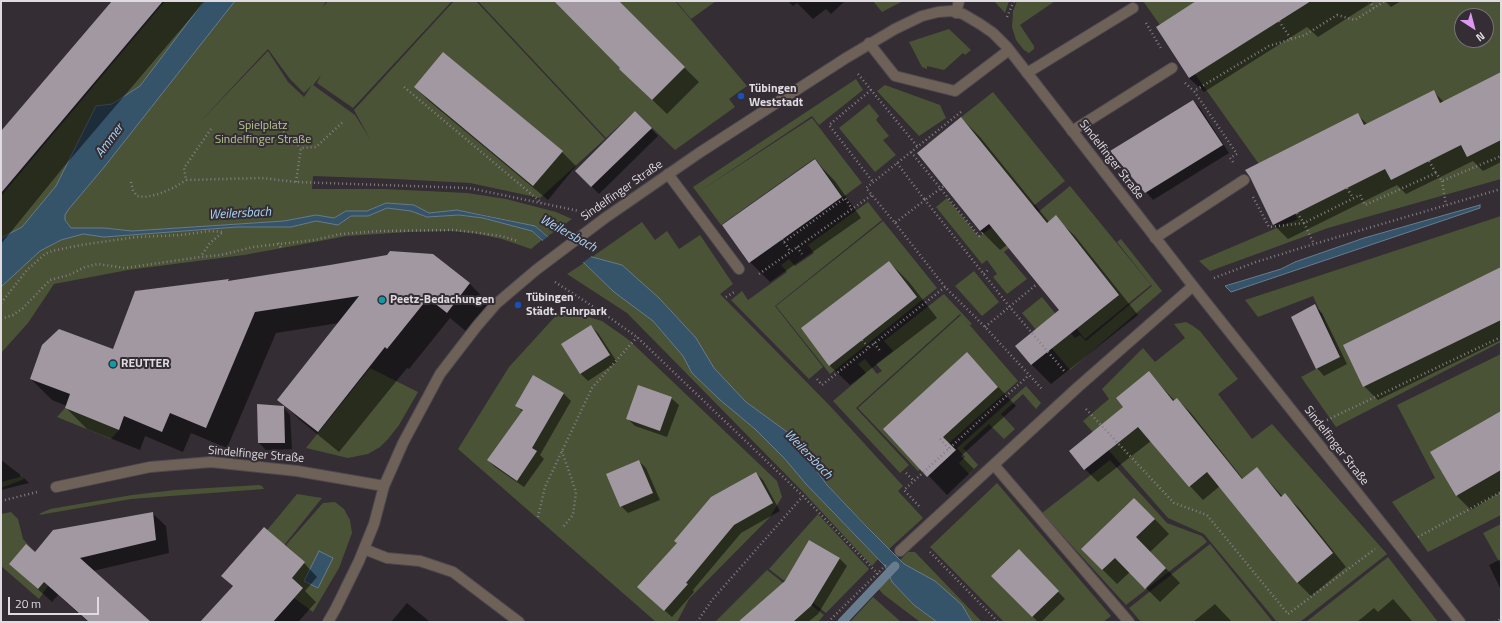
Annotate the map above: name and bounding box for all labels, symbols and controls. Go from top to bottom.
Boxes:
north arrow [1454,8,1494,48]
text: N [1473,28,1488,46]
place label: Tübingen Weststadt [749,82,803,110]
marker: Tübingen Weststadt [736,91,746,101]
street label: Sindelfinger Straße [1076,118,1146,202]
park label: Spielplatz Sindelfinger Straße [215,119,311,147]
water label: Ammer [92,121,128,161]
street label: Sindelfinger Straße [578,157,666,225]
water label: Weilersbach [208,205,272,223]
water label: Weilersbach [537,212,599,256]
place label: Tübingen Städt. Fuhrpark [526,291,607,319]
place label: Peetz-Bedachungen [390,293,494,307]
marker: Peetz-Bedachungen [377,295,387,305]
marker: Tübingen Städt. Fuhrpark [513,300,523,310]
place label: REUTTER [121,357,170,371]
marker: REUTTER [108,359,118,369]
street label: Sindelfinger Straße [1301,404,1371,488]
water label: Weilersbach [781,427,835,483]
street label: Sindelfinger Straße [207,444,305,466]
scale bar [10,589,101,615]
text: 20 m [15,594,41,613]

